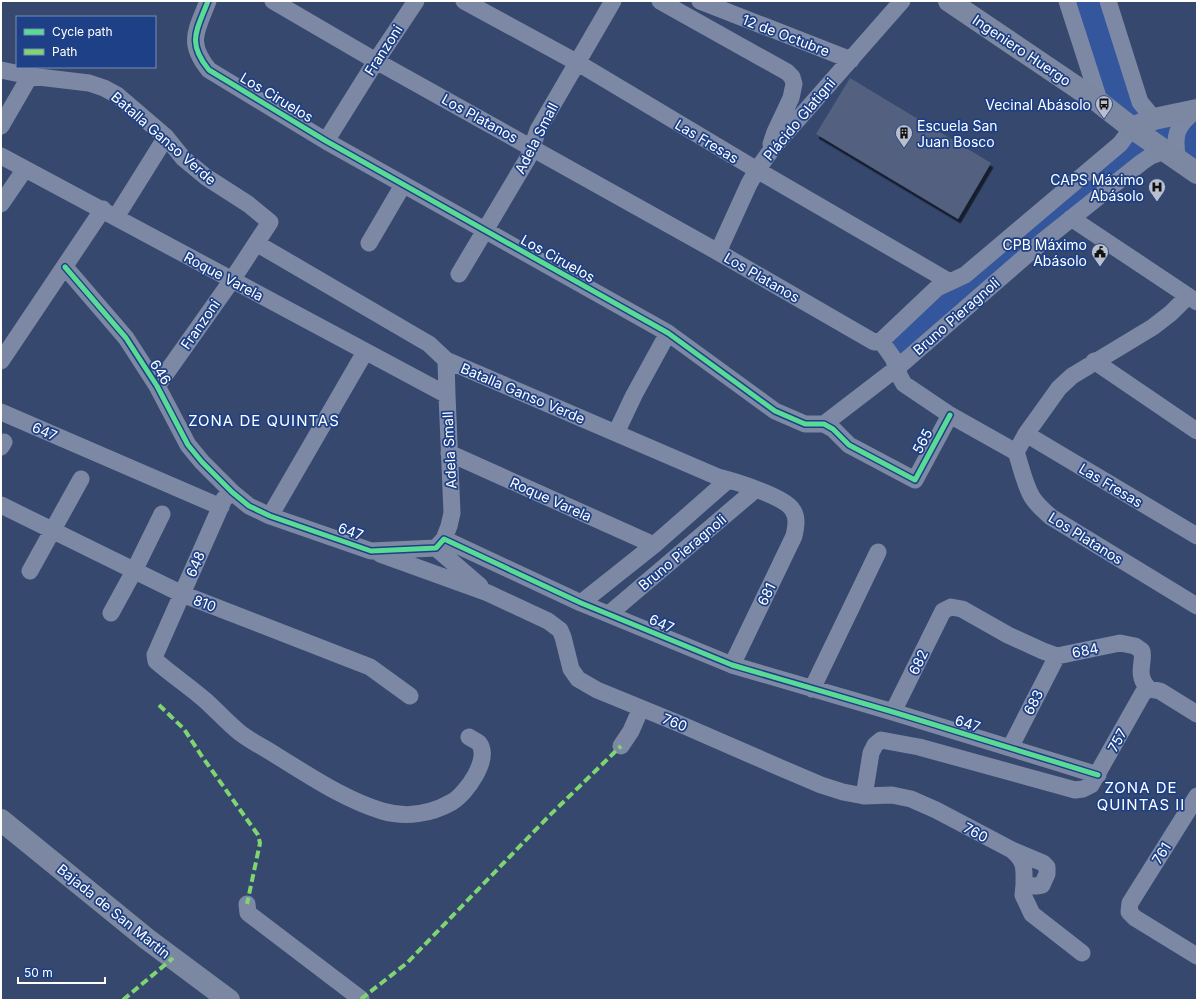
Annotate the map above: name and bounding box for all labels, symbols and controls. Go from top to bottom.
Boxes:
street label: 12 de Octubre [740,11,832,59]
street label: Ingeniero Huergo [970,11,1074,89]
legend [16,16,156,68]
street label: Franzoni [360,22,406,78]
text: Cycle path [52,24,113,39]
text: Path [52,44,77,59]
street label: Los Ciruelos [237,69,317,125]
street label: Plácido Glatigni [760,74,838,164]
street label: Batalla Ganso Verde [108,88,220,188]
street label: Los Platanos [439,90,521,146]
bus stop icon: Vecinal Abásolo [1094,94,1114,119]
place label: Vecinal Abásolo [985,96,1091,113]
street label: Adela Small [511,100,561,176]
street label: Las Fresas [672,115,742,167]
place label: Escuela San Juan Bosco [917,117,998,150]
building icon: Escuela San Juan Bosco [894,123,914,148]
place label: CAPS Máximo Abásolo [1050,171,1144,204]
hospital icon: CAPS Máximo Abásolo [1147,177,1167,202]
street label: Los Ciruelos [518,231,598,285]
place label: CPB Máximo Abásolo [1003,236,1087,269]
public building icon: CPB Máximo Abásolo [1090,242,1110,267]
street label: Roque Varela [181,248,267,304]
street label: Los Platanos [721,249,803,305]
street label: Bruno Pieragnoli [909,274,1003,358]
street label: Franzoni [177,296,223,352]
street label: 646 [147,356,175,388]
street label: Batalla Ganso Verde [458,359,588,427]
district label: ZONA DE QUINTAS [188,411,340,430]
street label: Adela Small [438,411,460,489]
street label: 647 [30,418,60,444]
street label: 565 [908,426,936,456]
street label: Las Fresas [1076,459,1146,511]
street label: Roque Varela [508,473,594,525]
street label: Los Platanos [1046,508,1126,568]
street label: Bruno Pieragnoli [635,510,729,594]
street label: 647 [336,519,366,543]
street label: 648 [182,548,208,580]
street label: 681 [753,580,779,608]
street label: 810 [191,591,219,615]
street label: 647 [647,610,677,636]
street label: 684 [1070,639,1100,661]
street label: 682 [905,647,931,677]
street label: 683 [1020,687,1046,717]
street label: 760 [660,709,690,735]
street label: 647 [953,711,983,735]
street label: 757 [1104,725,1130,755]
district label: ZONA DE QUINTAS II [1097,778,1185,814]
street label: 760 [961,819,991,845]
street label: 761 [1148,839,1174,867]
street label: Bajada de San Martín [54,860,174,962]
scale bar [18,959,105,985]
text: 50 m [24,965,53,980]

